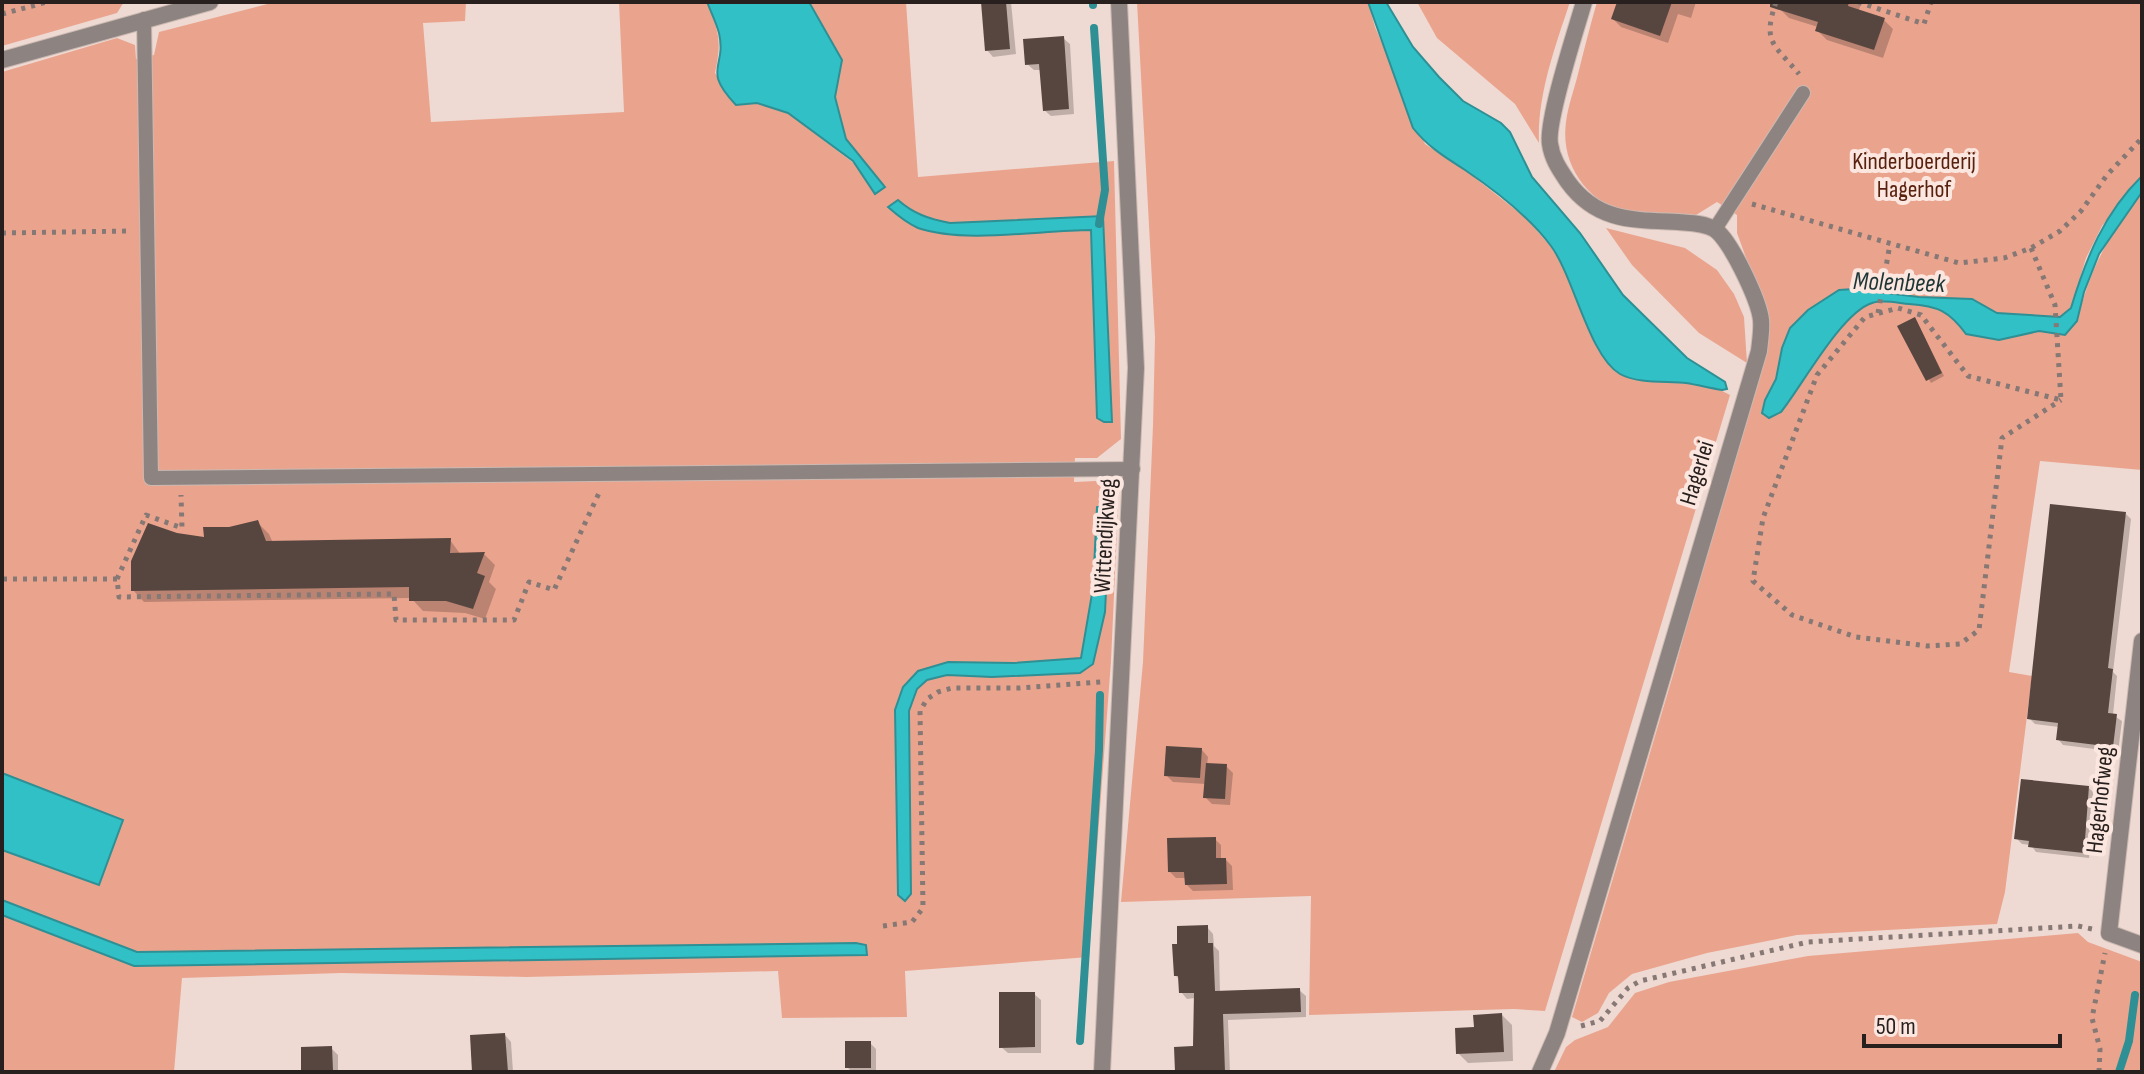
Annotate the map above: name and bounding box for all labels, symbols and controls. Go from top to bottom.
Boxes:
park label: Kinderboerderij Hagerhof [1852,147,1976,204]
water label: Molenbeek [1853,266,1947,300]
street label: Hagerlei [1673,437,1721,509]
street label: Wittendijkweg [1088,478,1122,594]
street label: Hagerhofweg [2080,745,2120,855]
scale bar [1864,998,2060,1048]
text: 50 m [1876,1012,1916,1041]

